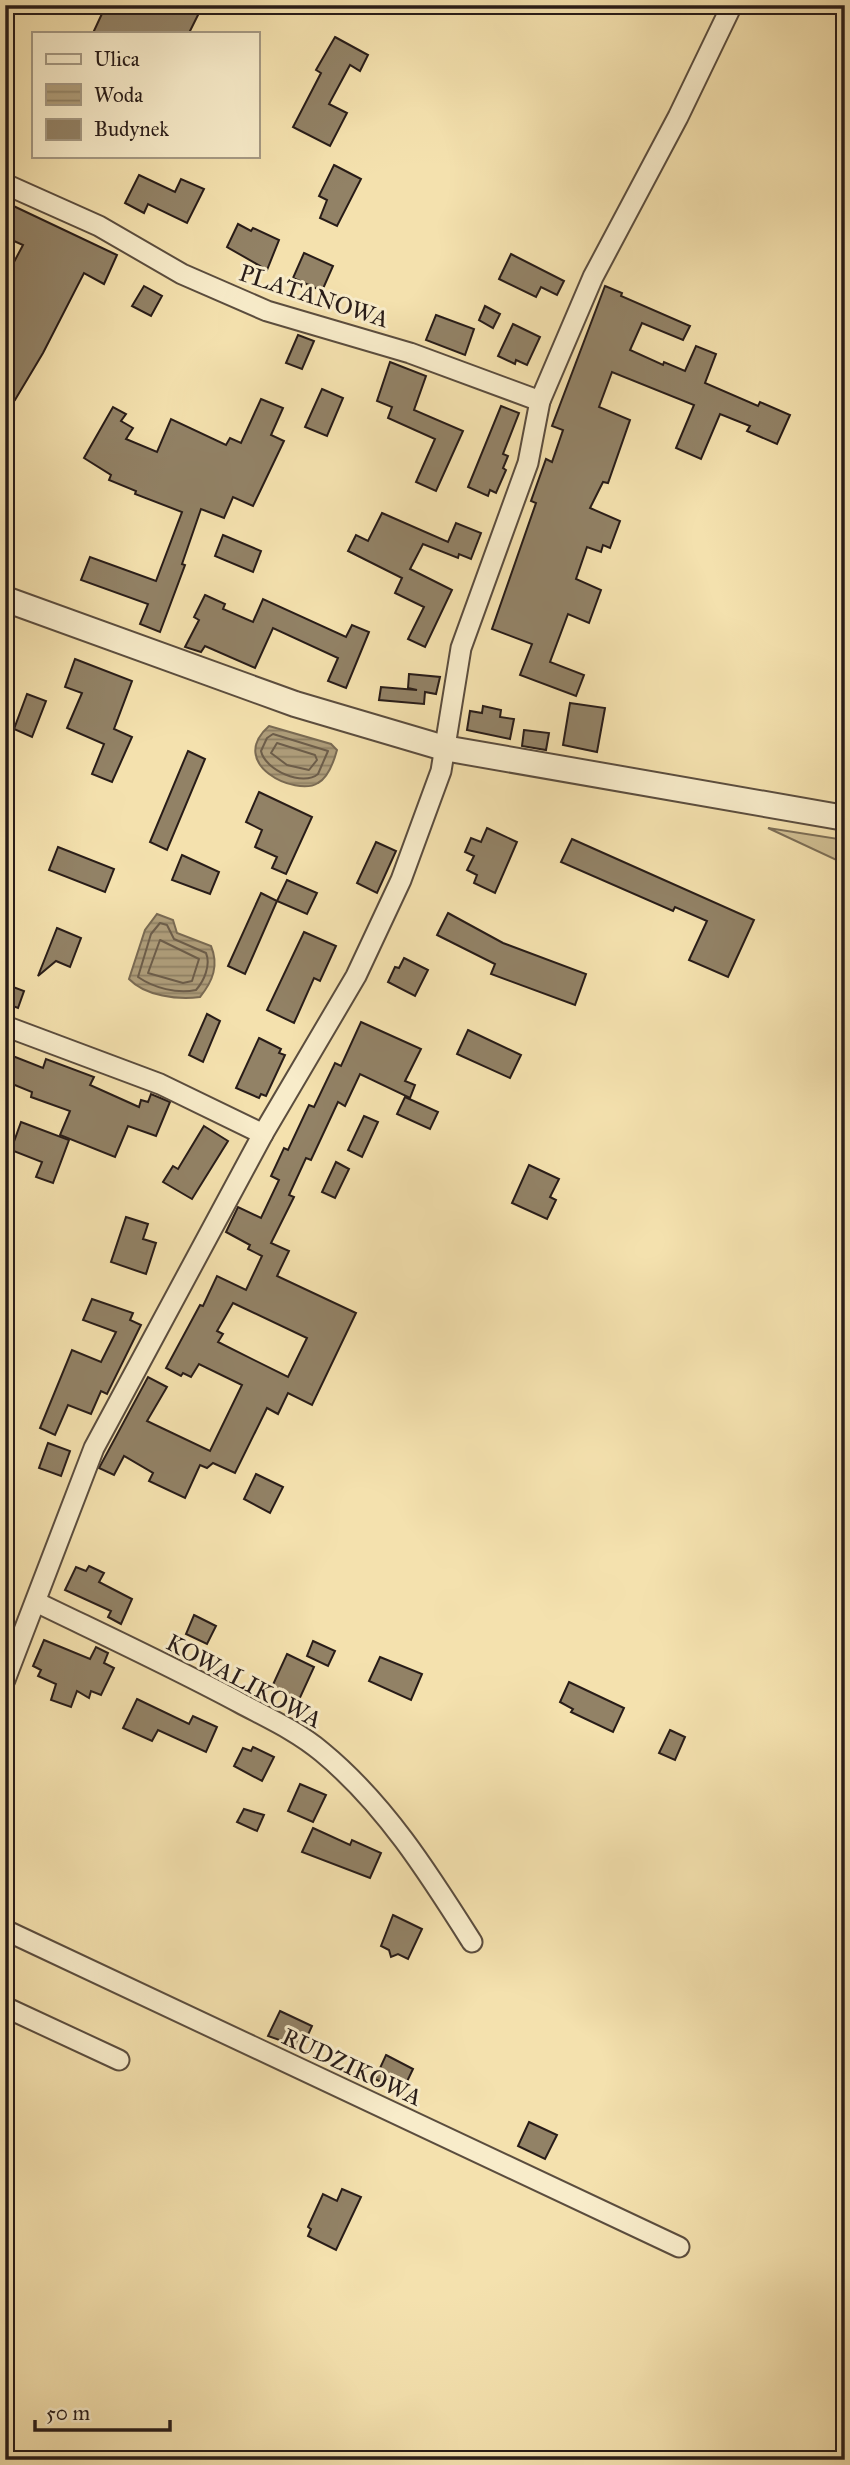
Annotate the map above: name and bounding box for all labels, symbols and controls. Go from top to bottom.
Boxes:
legend [32,32,259,158]
text: Ulica [94,46,140,72]
text: Woda [94,82,143,108]
text: Budynek [94,116,169,142]
street label: PLATANOWA [235,258,393,334]
street label: KOWALIKOWA [161,1627,327,1735]
street label: RUDZIKOWA [277,2021,427,2113]
scale bar [35,2388,170,2432]
text: 50 m [46,2400,91,2426]

